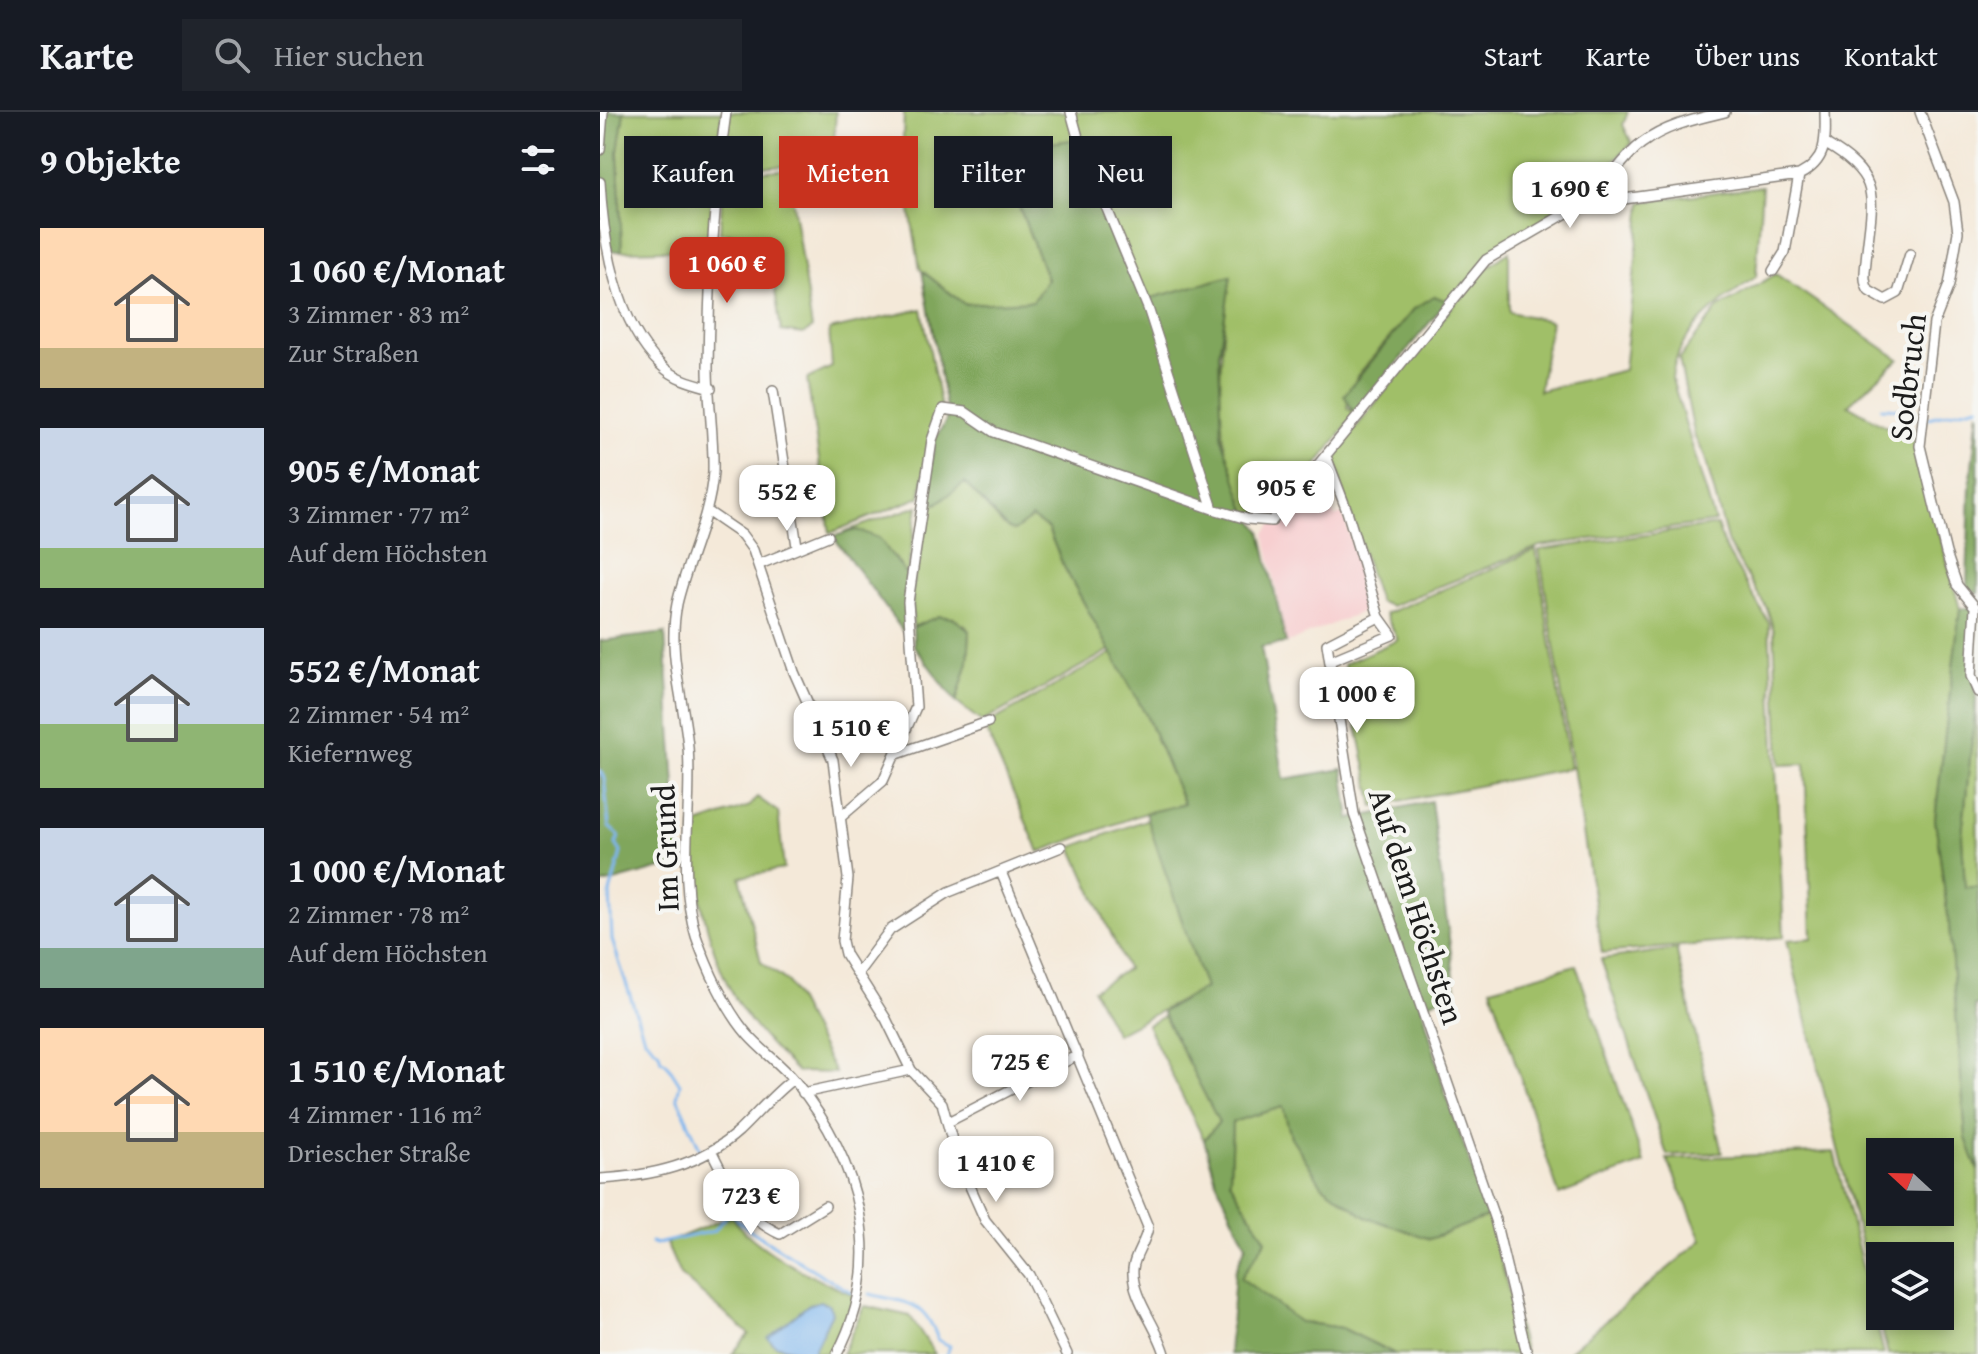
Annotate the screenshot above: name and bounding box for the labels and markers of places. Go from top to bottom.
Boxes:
pin: 1 690 € [1496,162,1644,230]
pin: 1 060 € [653,237,801,305]
pin: 905 € [1230,461,1342,529]
pin: 552 € [731,465,843,533]
pin: 1 000 € [1283,667,1431,735]
pin: 1 510 € [777,701,925,769]
pin: 725 € [964,1035,1076,1103]
pin: 1 410 € [922,1136,1070,1204]
pin: 723 € [695,1169,807,1237]

